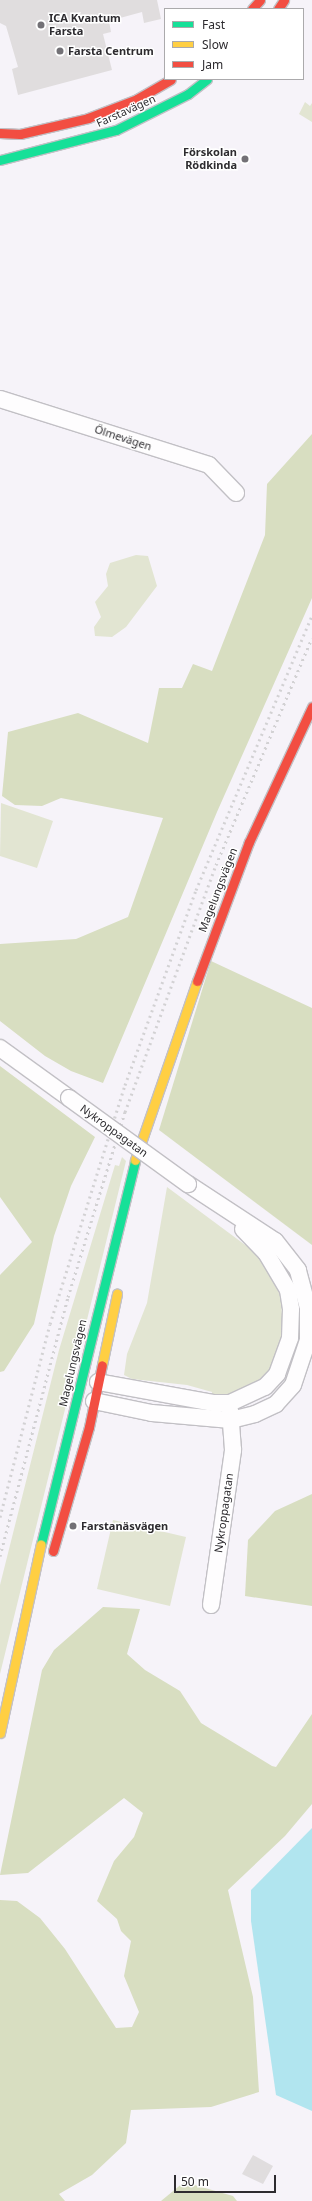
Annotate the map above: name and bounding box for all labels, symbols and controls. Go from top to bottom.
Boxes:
legend [164,8,304,80]
place label: ICA Kvantum Farsta [49,12,121,38]
text: Fast [202,16,225,33]
marker: ICA Kvantum Farsta [36,20,46,30]
text: Slow [202,36,228,53]
place label: Farsta Centrum [68,44,154,58]
marker: Farsta Centrum [55,46,65,56]
text: Jam [202,56,223,73]
street label: Farstavägen [94,92,158,130]
place label: Förskolan Rödkinda [183,146,237,172]
marker: Förskolan Rödkinda [240,154,250,164]
street label: Ölmevägen [93,423,153,453]
street label: Magelungsvägen [196,846,240,934]
street label: Nykroppagatan [78,1102,150,1160]
street label: Magelungsvägen [57,1318,89,1408]
street label: Nykroppagatan [212,1472,236,1554]
place label: Farstanäsvägen [81,1519,168,1533]
marker: Farstanäsvägen [68,1521,78,1531]
scale bar [176,2167,278,2193]
text: 50 m [181,2173,209,2190]

